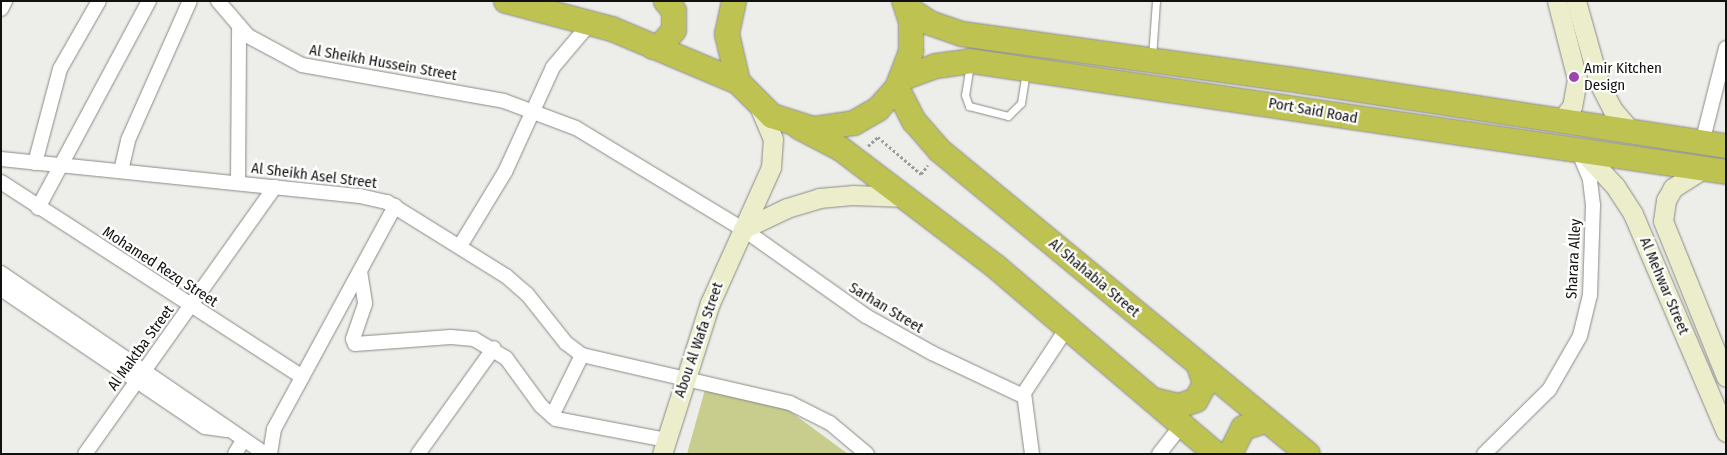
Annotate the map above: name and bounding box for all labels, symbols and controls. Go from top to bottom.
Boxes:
street label: Al Sheikh Hussein Street [308,41,458,85]
place label: Amir Kitchen Design [1584,59,1662,94]
marker: Amir Kitchen Design [1568,71,1580,83]
street label: Port Said Road [1267,94,1359,128]
street label: Al Sheikh Asel Street [250,159,378,193]
street label: Sharara Alley [1563,218,1585,300]
street label: Mohamed Rezq Street [99,223,221,311]
street label: Al Shahabia Street [1045,235,1143,321]
street label: Al Mehwar Street [1635,235,1693,337]
street label: Sarhan Street [846,279,926,337]
street label: Abou Al Wafa Street [671,280,727,400]
street label: Al Maktba Street [104,302,178,394]

